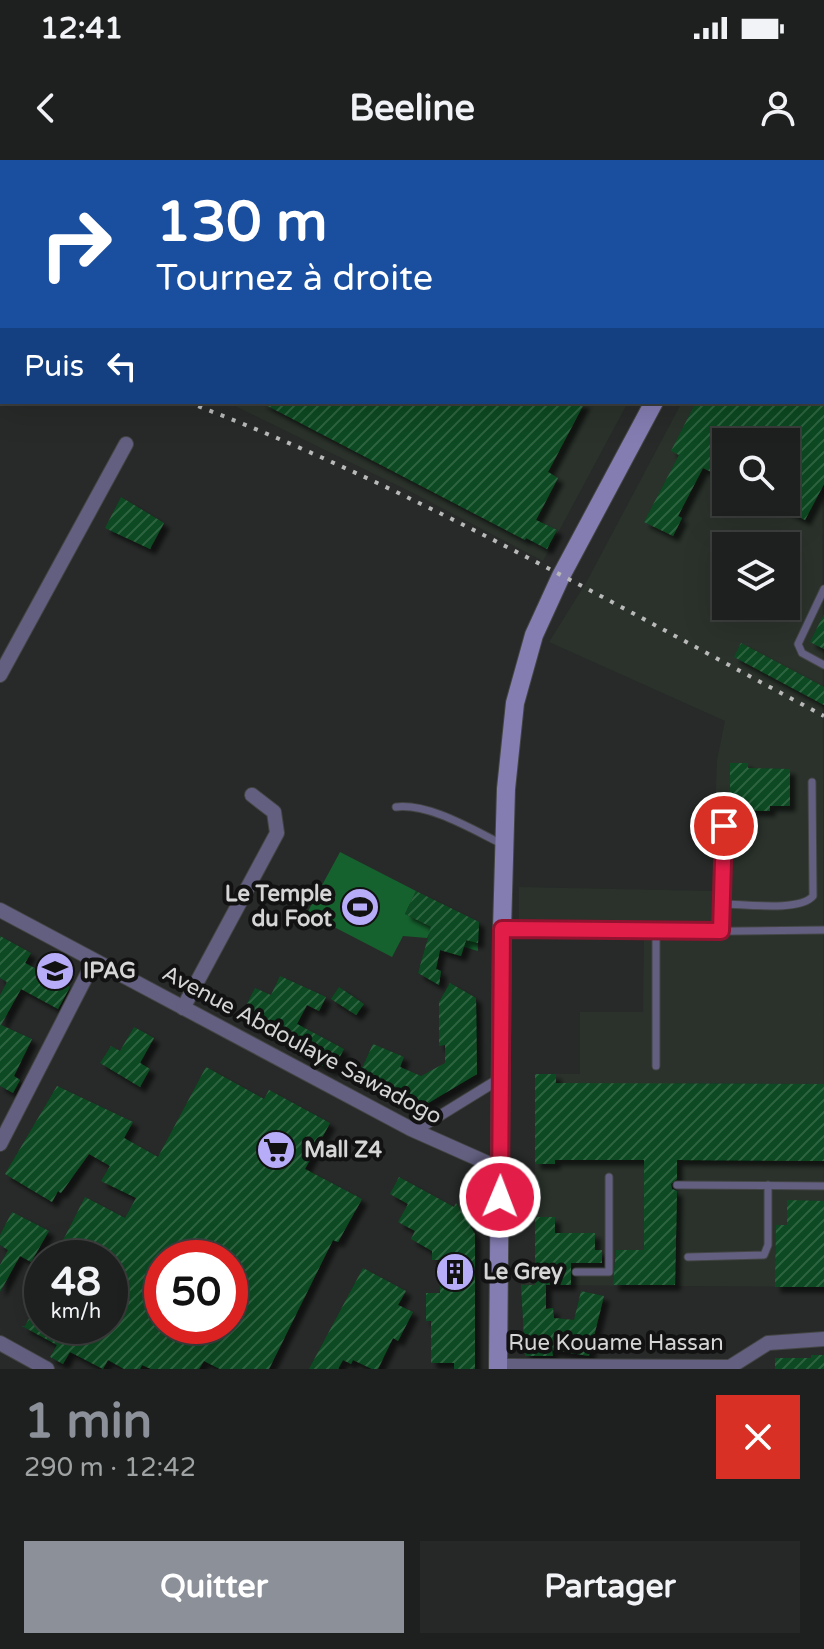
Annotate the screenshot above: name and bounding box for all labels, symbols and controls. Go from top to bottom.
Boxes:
text: 12:41 [40,10,123,47]
icon: back [24,86,68,130]
icon: person [756,86,800,130]
text: Beeline [349,87,475,130]
text: 130 m [156,189,327,256]
icon: right [24,192,128,296]
text: Tournez à droite [156,257,433,300]
icon: left [100,344,144,388]
text: Puis [24,348,84,385]
map controls [712,428,800,620]
button: search [712,428,800,516]
button: layers [712,532,800,620]
pin [690,792,758,860]
icon: arrive [702,804,746,848]
place label: Le Temple du Foot [225,881,333,932]
sports icon: Le Temple du Foot [339,886,381,928]
school or university icon: IPAG [34,950,76,992]
place label: IPAG [83,958,136,984]
street label: Avenue Abdoulaye Sawadogo [158,960,446,1130]
supermarket icon: Mall Z4 [255,1129,297,1171]
place label: Mall Z4 [304,1137,382,1163]
position arrow [458,1155,542,1239]
speed limit sign: 50 [144,1240,248,1344]
building icon: Le Grey [434,1251,476,1293]
text: 48 [51,1258,101,1306]
place label: Le Grey [483,1259,563,1285]
text: km/h [51,1300,101,1324]
street label: Rue Kouame Hassan [508,1330,724,1356]
text: 1 min [24,1393,152,1451]
button: close [716,1395,800,1479]
text: 290 m · 12:42 [24,1452,196,1483]
button: Quitter [24,1541,404,1633]
button: Partager [420,1541,800,1633]

